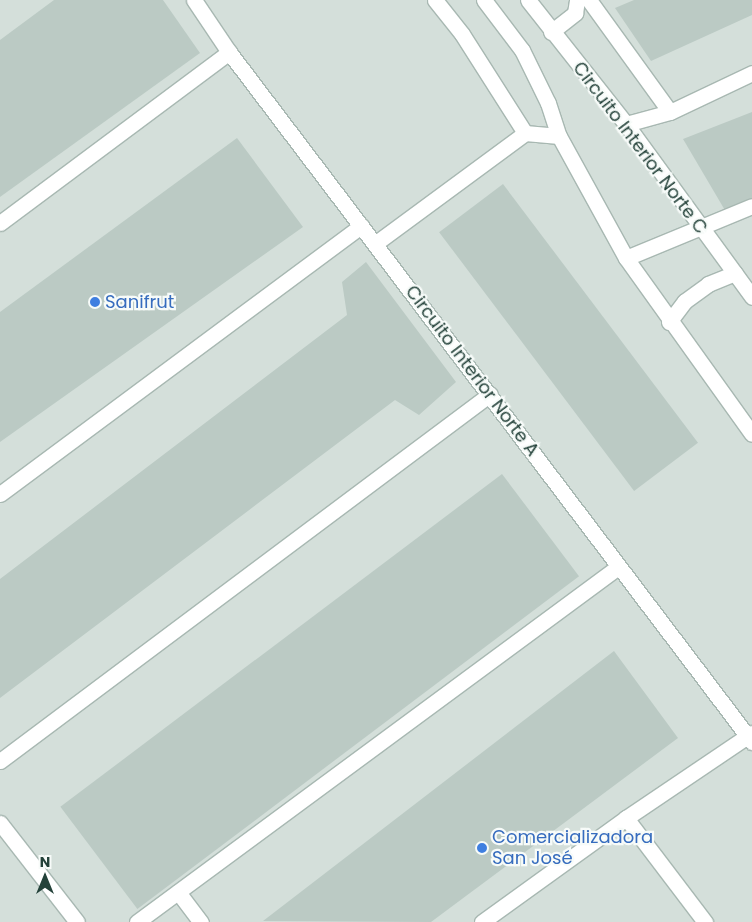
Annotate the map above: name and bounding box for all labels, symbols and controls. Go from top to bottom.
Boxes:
street label: Circuito Interior Norte C [568,58,712,238]
street label: Circuito Interior Norte A [401,281,543,461]
place label: Sanifrut [105,291,174,313]
marker: Sanifrut [89,296,101,308]
place label: Comercializadora San José [492,827,653,870]
marker: Comercializadora San José [476,842,488,854]
north arrow [20,852,70,902]
text: N [40,852,50,872]

